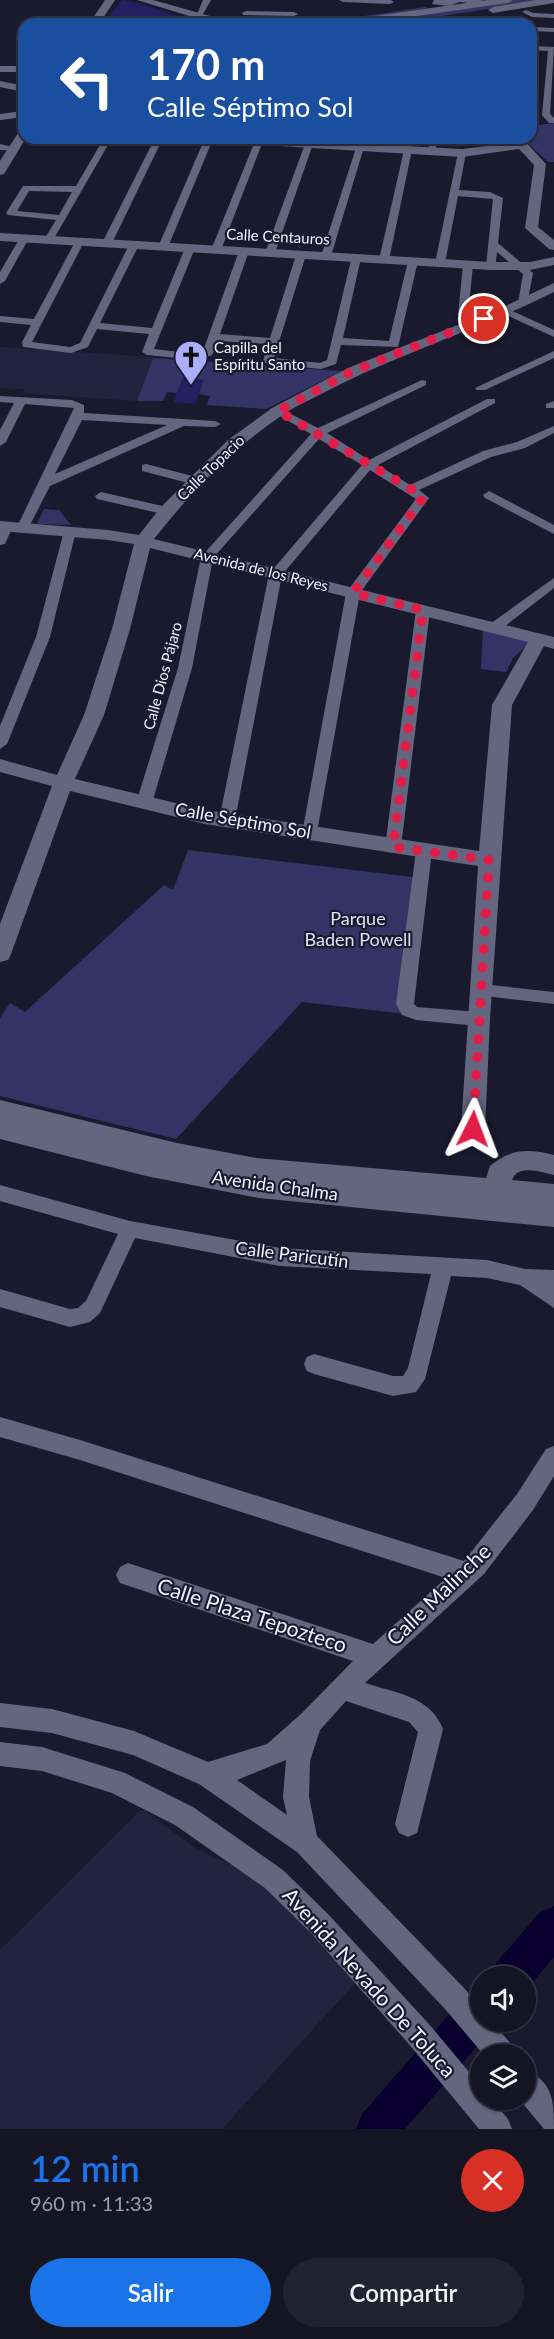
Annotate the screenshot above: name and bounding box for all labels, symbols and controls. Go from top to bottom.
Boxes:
text: 170 m [147,39,265,89]
icon: left [48,42,126,120]
text: Calle Séptimo Sol [147,90,353,123]
street label: Calle Centauros [226,224,330,248]
pin [458,293,509,344]
icon: arrive [467,302,500,335]
place label: Capilla del Espíritu Santo [214,338,305,373]
church icon: Capilla del Espíritu Santo [173,339,209,386]
street label: Calle Topacio [173,431,248,504]
street label: Avenida de los Reyes [192,544,330,594]
street label: Calle Dios Pájaro [139,620,185,732]
street label: Calle Séptimo Sol [173,797,313,843]
park label: Parque Baden Powell [304,907,412,950]
position arrow [441,1097,505,1161]
street label: Avenida Chalma [211,1165,340,1205]
street label: Calle Paricutín [234,1236,350,1272]
street label: Calle Malinche [381,1538,495,1650]
street label: Calle Plaza Tepozteco [155,1572,350,1657]
street label: Avenida Nevado De Toluca [278,1882,462,2082]
map controls [470,1966,536,2110]
button: sound [470,1966,536,2032]
button: layers [470,2044,536,2110]
text: 12 min [30,2146,140,2190]
button: close [461,2149,524,2212]
text: 960 m · 11:33 [30,2191,153,2215]
button: Salir [30,2258,271,2327]
button: Compartir [283,2258,524,2327]

